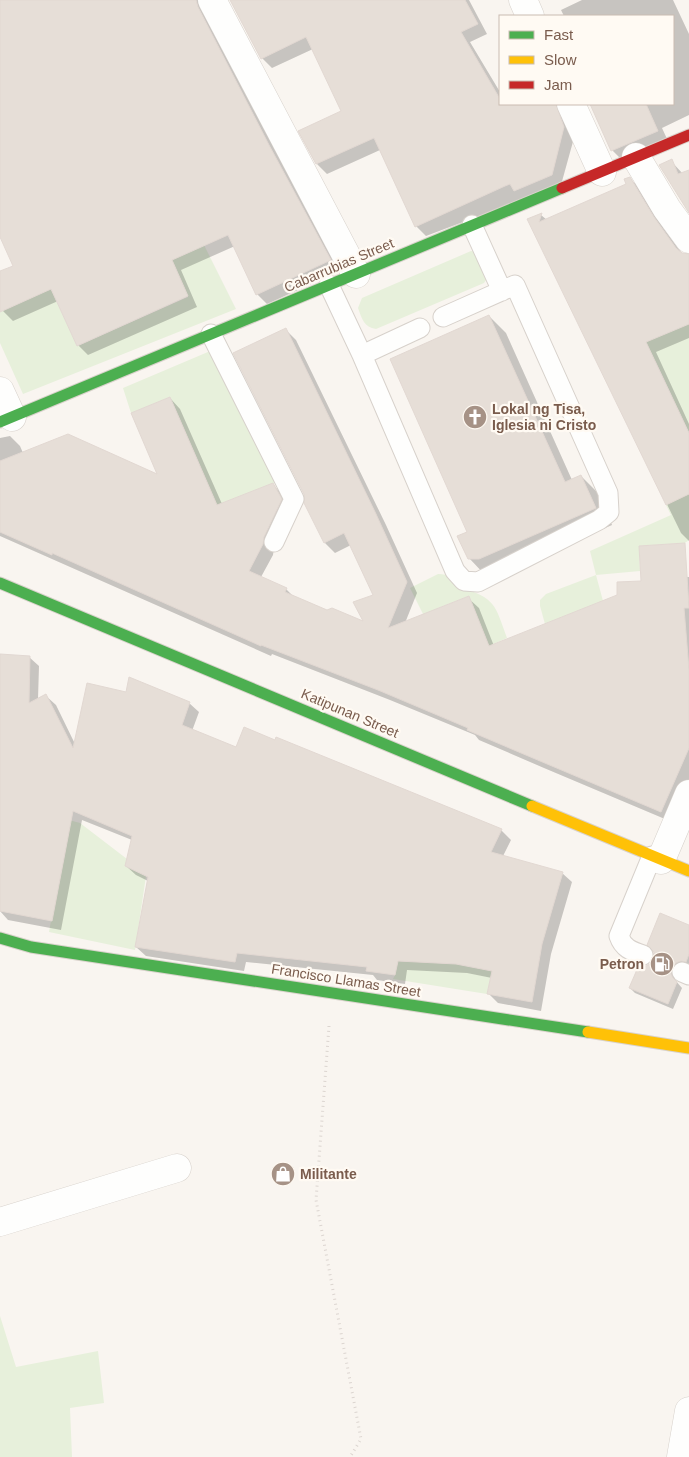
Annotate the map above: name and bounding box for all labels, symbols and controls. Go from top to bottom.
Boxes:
legend [499,15,674,105]
text: Fast [544,26,574,43]
text: Slow [544,51,577,68]
text: Jam [544,76,572,93]
street label: Cabarrubias Street [282,235,396,295]
place label: Lokal ng Tisa, Iglesia ni Cristo [492,401,596,433]
church icon: Lokal ng Tisa, Iglesia ni Cristo [462,404,488,430]
street label: Katipunan Street [299,685,401,741]
fuel station icon: Petron [649,951,675,977]
place label: Petron [600,956,644,972]
street label: Francisco Llamas Street [270,960,422,1000]
shop icon: Militante [270,1161,296,1187]
place label: Militante [300,1166,357,1182]

